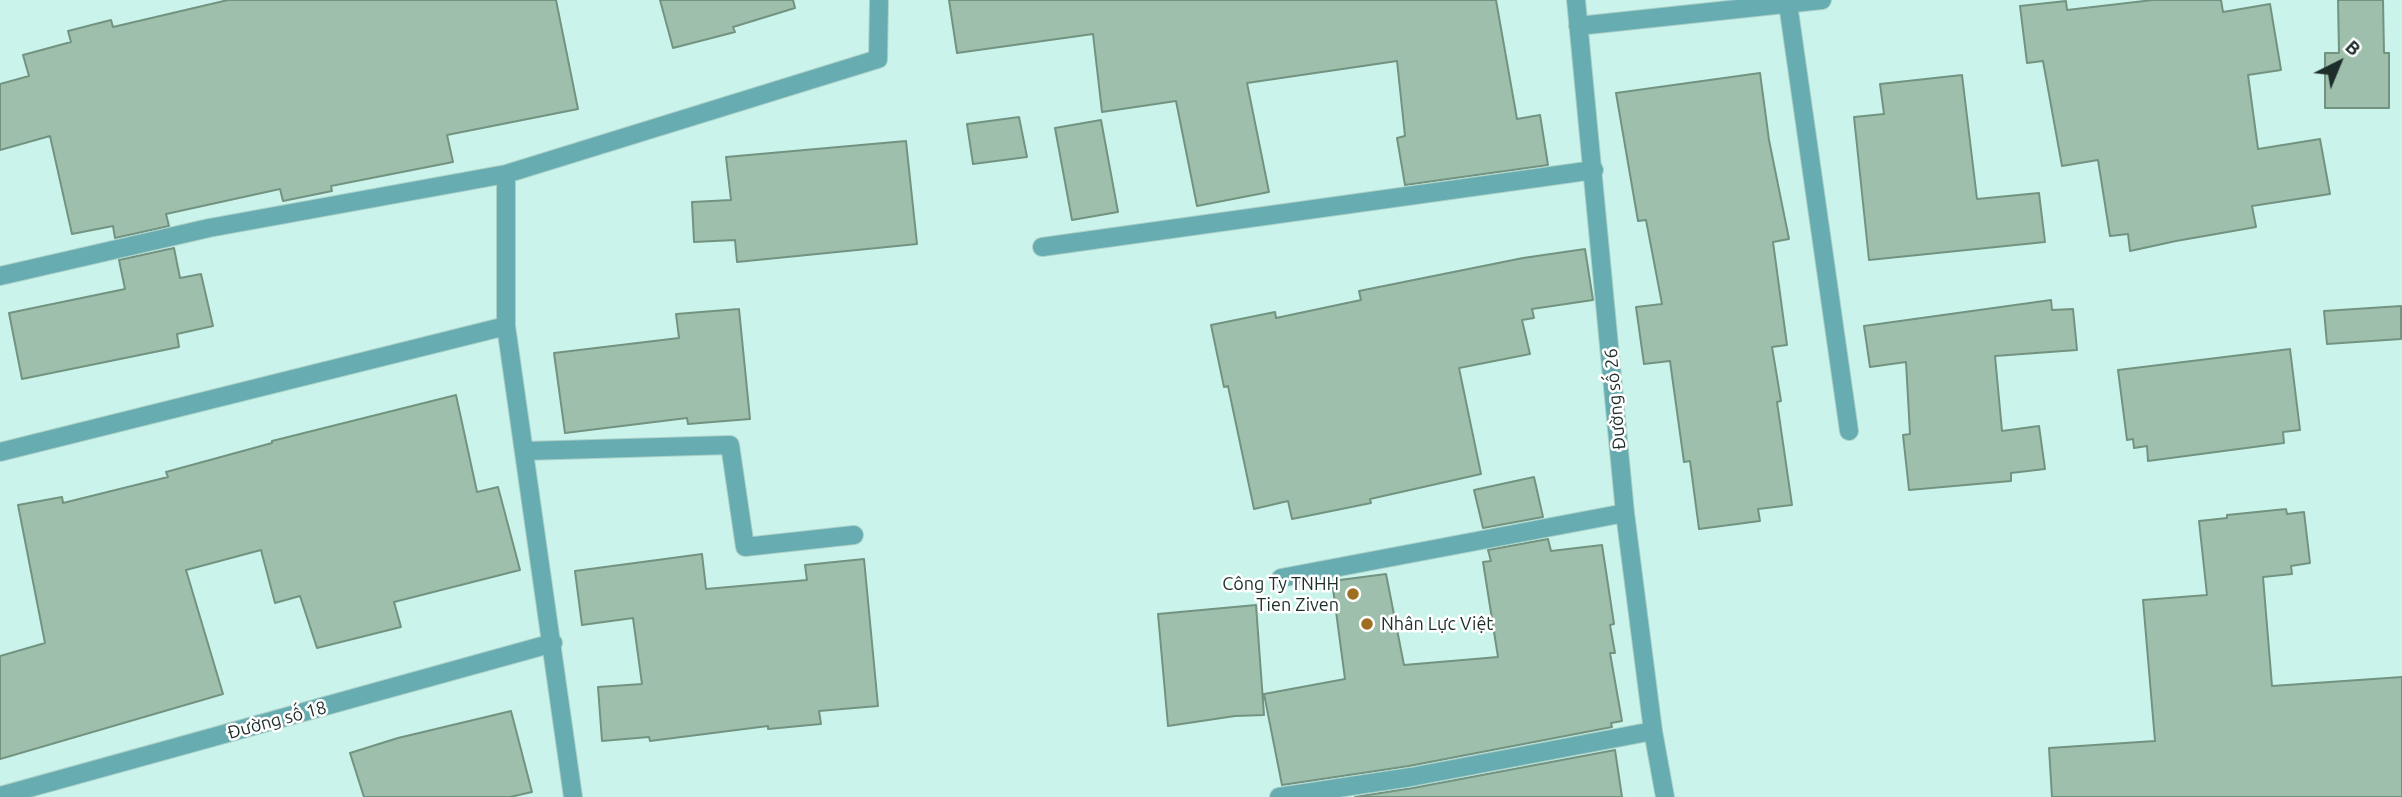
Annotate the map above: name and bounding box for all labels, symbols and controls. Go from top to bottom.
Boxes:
north arrow [2304,28,2374,98]
text: B [2341,35,2365,60]
street label: Đường số 26 [1600,347,1630,451]
place label: Công Ty TNHH Tien Ziven [1222,573,1339,616]
marker: Công Ty TNHH Tien Ziven [1345,586,1361,602]
place label: Nhân Lực Việt [1381,613,1493,635]
marker: Nhân Lực Việt [1359,616,1375,632]
street label: Đường số 18 [225,696,329,744]

